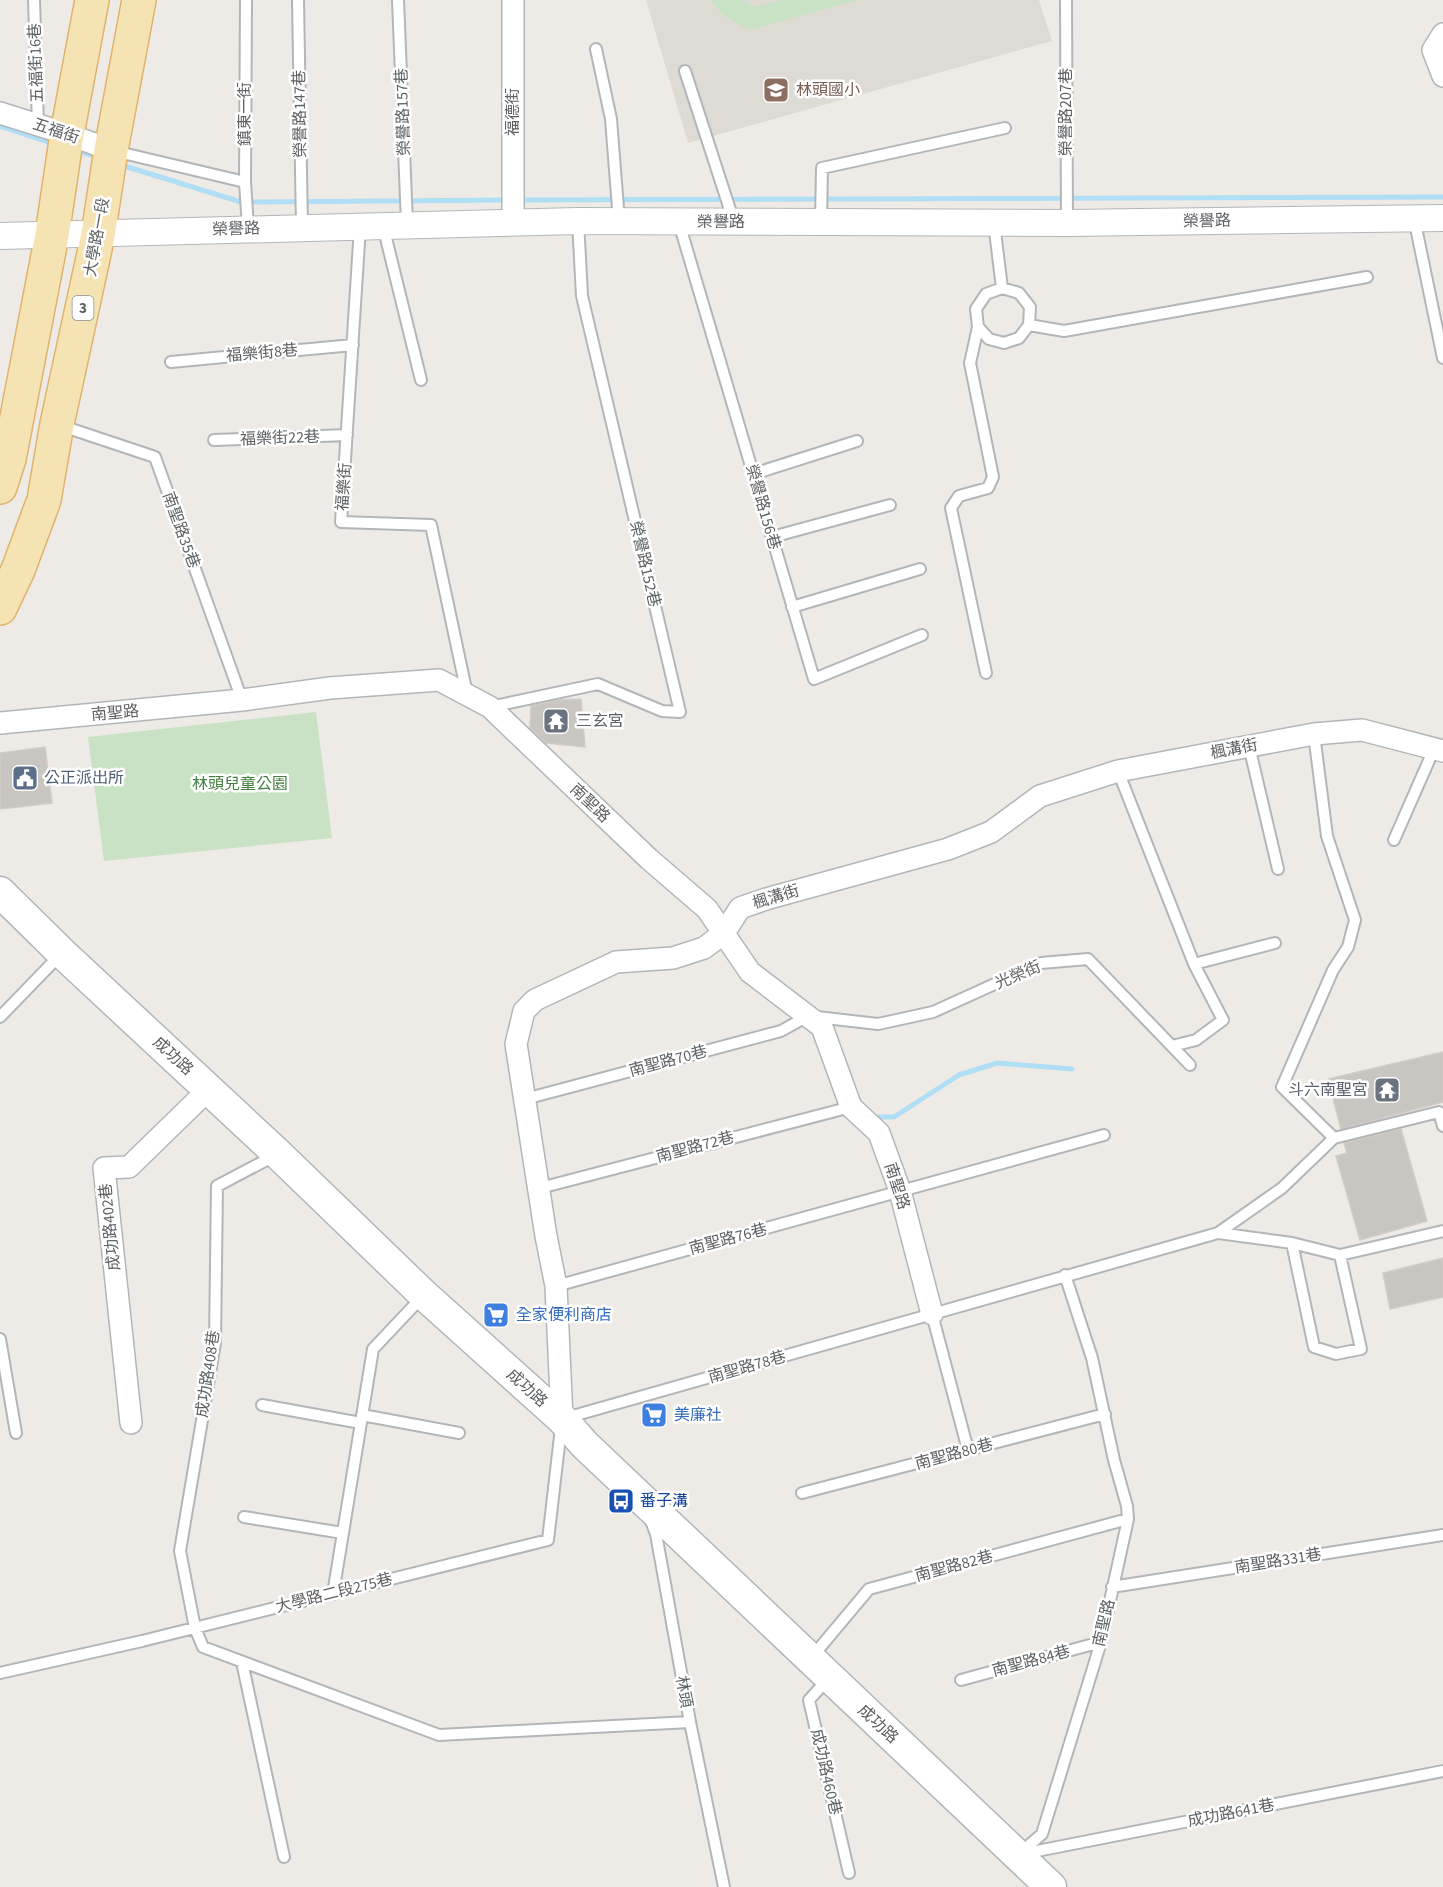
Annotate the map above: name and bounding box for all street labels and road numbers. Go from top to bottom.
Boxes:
street label: 五福街16巷 [24,23,48,103]
street label: 榮譽路157巷 [390,68,416,156]
street label: 榮譽路207巷 [1055,68,1077,156]
street label: 榮譽路147巷 [288,70,312,158]
street label: 鎮東一街 [234,82,256,146]
street label: 福德街 [502,88,524,136]
street label: 五福街 [30,113,82,149]
street label: 大學路一段 [79,196,115,278]
street label: 榮譽路 [1183,210,1231,232]
street label: 榮譽路 [697,211,745,233]
street label: 榮譽路 [212,217,260,241]
road number: 3 [72,296,94,320]
street label: 福樂街8巷 [225,339,299,367]
street label: 福樂街22巷 [240,426,320,450]
street label: 福樂街 [331,462,357,512]
street label: 榮譽路156巷 [740,462,786,552]
street label: 南聖路35巷 [157,489,205,571]
street label: 榮譽路152巷 [624,519,666,609]
street label: 南聖路 [90,700,140,726]
street label: 楓溝街 [1208,734,1260,764]
street label: 南聖路 [565,778,615,828]
street label: 楓溝街 [750,879,802,915]
street label: 光榮街 [992,955,1044,995]
street label: 成功路 [148,1032,198,1080]
street label: 南聖路70巷 [627,1040,709,1082]
street label: 南聖路72巷 [654,1126,736,1168]
street label: 南聖路 [879,1160,915,1212]
street label: 成功路402巷 [94,1182,126,1272]
street label: 南聖路76巷 [687,1218,769,1260]
street label: 成功路408巷 [191,1329,225,1419]
street label: 南聖路78巷 [706,1345,788,1389]
street label: 成功路 [502,1364,552,1412]
street label: 南聖路80巷 [913,1433,995,1475]
street label: 南聖路331巷 [1233,1543,1323,1579]
street label: 南聖路82巷 [913,1545,995,1587]
street label: 大學路二段275巷 [273,1568,395,1618]
street label: 南聖路 [1088,1597,1120,1649]
street label: 南聖路84巷 [990,1640,1072,1682]
street label: 林頭 [670,1674,698,1710]
street label: 成功路 [853,1700,903,1748]
street label: 成功路460巷 [805,1727,847,1817]
street label: 成功路641巷 [1186,1794,1276,1832]

